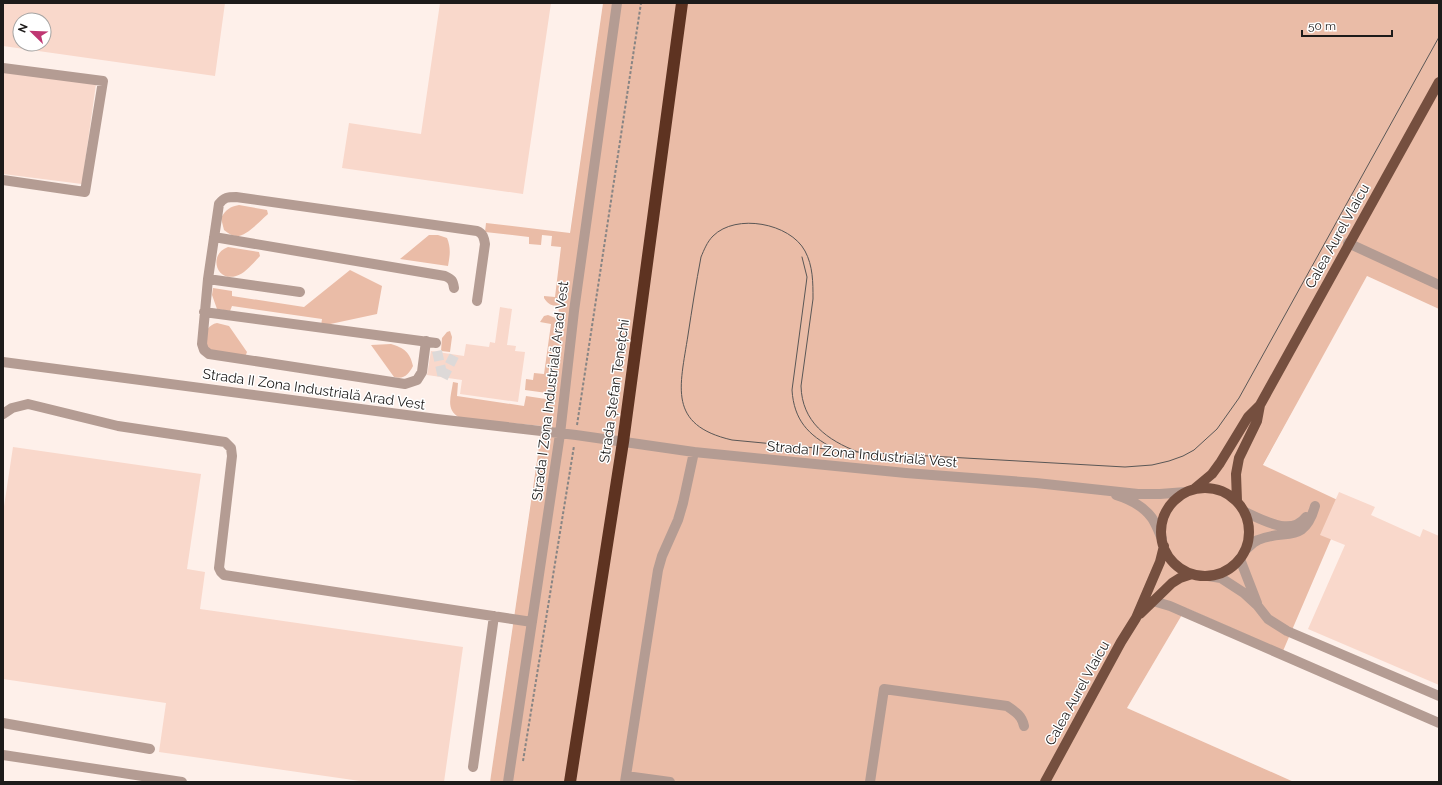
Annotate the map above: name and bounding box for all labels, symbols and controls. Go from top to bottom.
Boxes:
north arrow [12,12,52,52]
scale bar [1302,12,1392,38]
text: 50 m [1308,19,1336,33]
text: N [16,22,31,35]
street label: Calea Aurel Vlaicu [1302,181,1372,291]
street label: Strada I Zona Industrială Arad Vest [529,280,571,502]
street label: Strada Ștefan Tenețchi [596,318,632,464]
street label: Strada II Zona Industrială Arad Vest [202,365,427,413]
street label: Strada II Zona Industrială Vest [766,438,958,470]
street label: Calea Aurel Vlaicu [1042,638,1112,748]

